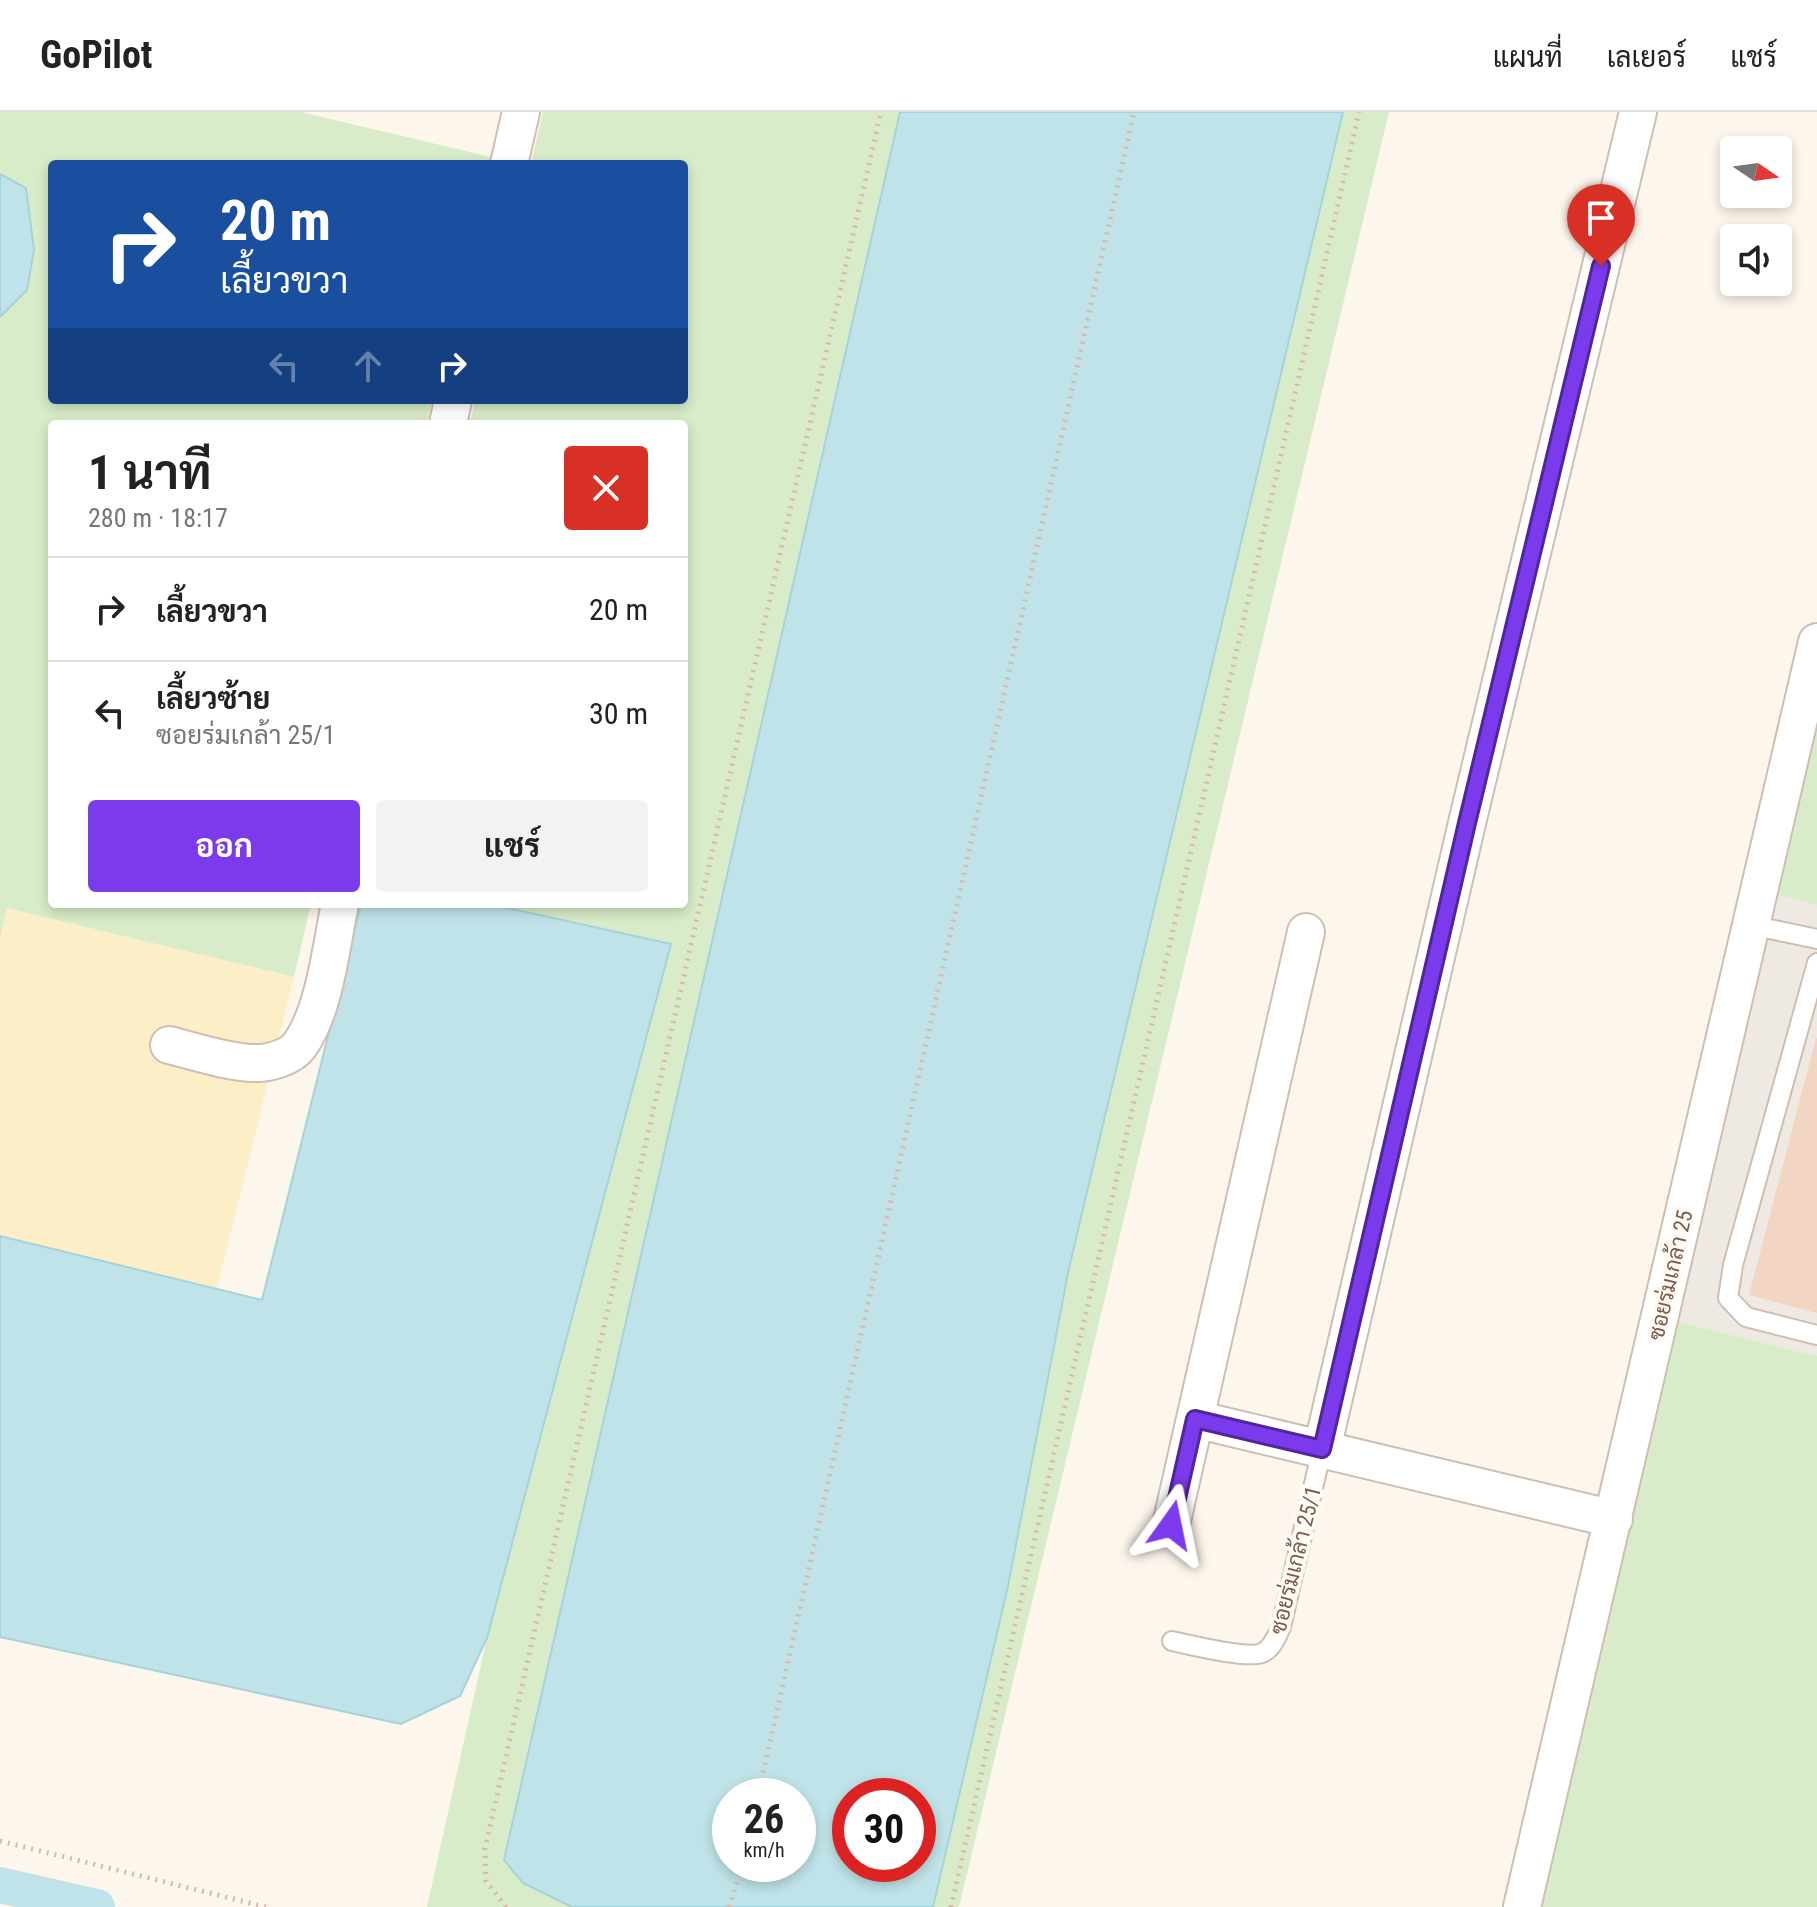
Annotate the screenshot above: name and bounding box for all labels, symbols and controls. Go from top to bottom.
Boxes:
text: GoPilot [40,33,152,77]
text: แผนที่ [1493,41,1563,74]
text: เลเยอร์ [1607,41,1686,74]
text: แชร์ [1730,41,1777,74]
north arrow [1720,136,1792,208]
map controls [1720,136,1792,296]
pin [1567,184,1635,266]
text: 20 m [220,188,331,254]
icon: right [88,192,192,296]
icon: arrive [1579,196,1623,240]
button: sound [1720,224,1792,296]
text: เลี้ยวขวา [220,260,348,302]
icon: left [262,344,306,388]
icon: ahead [346,344,390,388]
icon: right [430,344,474,388]
text: 1 นาที [88,444,212,501]
button: close [564,446,648,530]
text: 280 m · 18:17 [88,503,228,533]
icon: right [88,587,132,631]
text: 20 m [589,592,648,627]
text: เลี้ยวขวา [156,594,268,629]
text: เลี้ยวซ้าย [156,681,270,716]
icon: left [88,691,132,735]
text: 30 m [589,696,648,731]
text: ซอยร่มเกล้า 25/1 [156,720,336,750]
button: ออก [88,800,360,892]
button: แชร์ [376,800,648,892]
street label: ซอยร่มเกล้า 25 [1641,1207,1698,1343]
position arrow [1129,1483,1213,1567]
street label: ซอยร่มเกล้า 25/1 [1263,1483,1326,1637]
speed limit sign: 30 [832,1778,936,1882]
text: 26 [744,1796,784,1843]
text: km/h [743,1838,785,1862]

